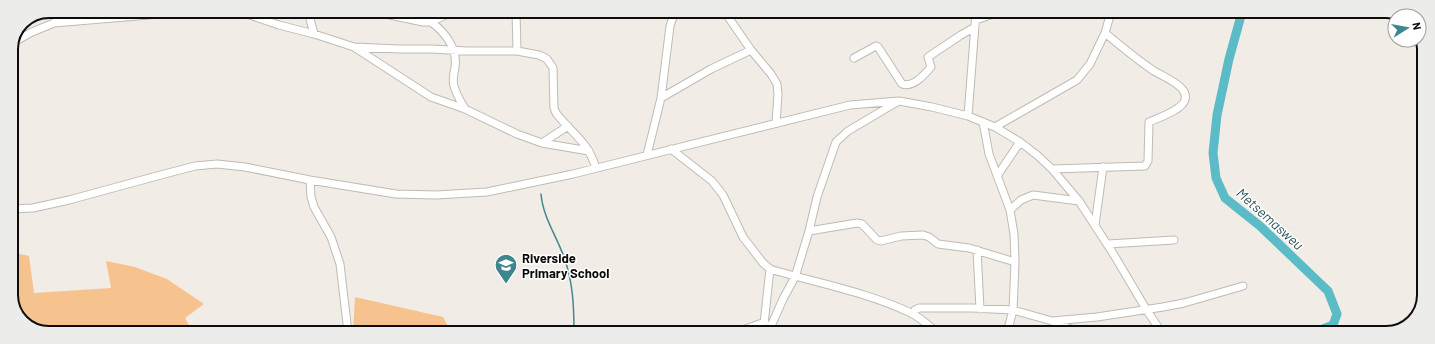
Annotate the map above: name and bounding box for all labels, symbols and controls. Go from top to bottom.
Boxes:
north arrow [1387,8,1427,48]
text: N [1410,21,1424,31]
water label: Metsemasweu [1233,184,1307,253]
place label: Riverside Primary School [522,250,610,281]
school or university icon: Riverside Primary School [493,252,519,285]

